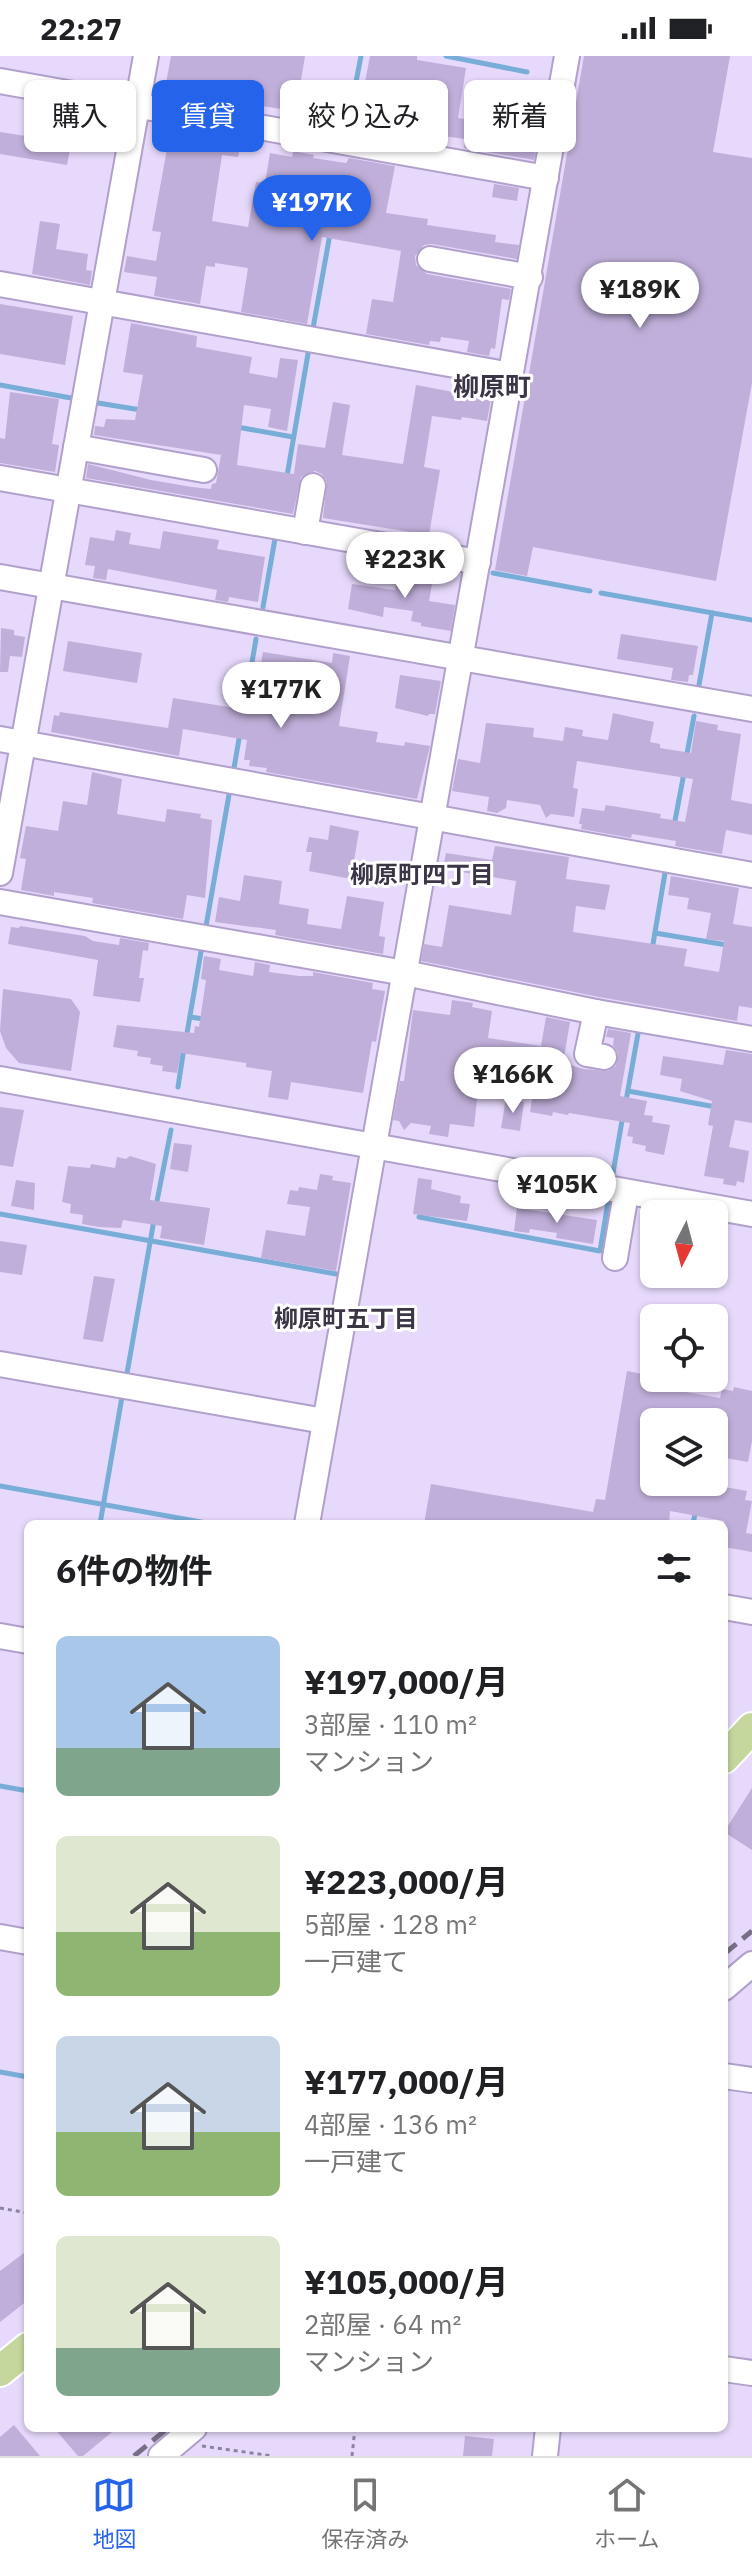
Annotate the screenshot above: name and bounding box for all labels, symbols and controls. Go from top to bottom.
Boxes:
text: 22:27 [40,9,122,48]
chip: 購入 [24,80,136,152]
chip: 賃貸 [152,80,264,152]
chip: 絞り込み [280,80,448,152]
chip: 新着 [464,80,576,152]
pin: ¥197K [256,175,368,243]
text: ¥197K [271,184,353,218]
pin: ¥189K [584,262,696,330]
text: ¥189K [599,271,681,305]
district label: 柳原町 [453,369,531,403]
pin: ¥223K [349,532,461,600]
text: ¥223K [364,541,446,575]
pin: ¥177K [225,662,337,730]
text: ¥177K [240,671,322,705]
district label: 柳原町四丁目 [350,858,494,890]
pin: ¥166K [457,1047,569,1115]
text: ¥166K [472,1056,554,1090]
pin: ¥105K [501,1157,613,1225]
text: ¥105K [516,1166,598,1200]
north arrow [640,1200,728,1288]
map controls [640,1200,728,1496]
district label: 柳原町五丁目 [274,1302,418,1334]
button: locate [640,1304,728,1392]
button: layers [640,1408,728,1496]
icon: filters [652,1546,696,1590]
text: 6件の物件 [56,1548,212,1592]
text: ¥197,000/月 [304,1659,509,1703]
icon: home [120,1668,216,1764]
text: 3部屋 · 110 m² [304,1707,477,1741]
text: マンション [304,1744,434,1778]
text: ¥223,000/月 [304,1859,509,1903]
icon: home [120,1868,216,1964]
text: 5部屋 · 128 m² [304,1907,477,1941]
text: 一戸建て [304,1944,408,1978]
text: ¥177,000/月 [304,2059,509,2103]
icon: home [120,2068,216,2164]
text: 4部屋 · 136 m² [304,2107,477,2141]
text: 一戸建て [304,2144,408,2178]
text: ¥105,000/月 [304,2259,509,2303]
icon: home [120,2268,216,2364]
text: 2部屋 · 64 m² [304,2307,461,2341]
text: マンション [304,2344,434,2378]
tab: 地図 [92,2473,136,2553]
tab: 保存済み [321,2473,409,2553]
tab: ホーム [594,2473,660,2553]

